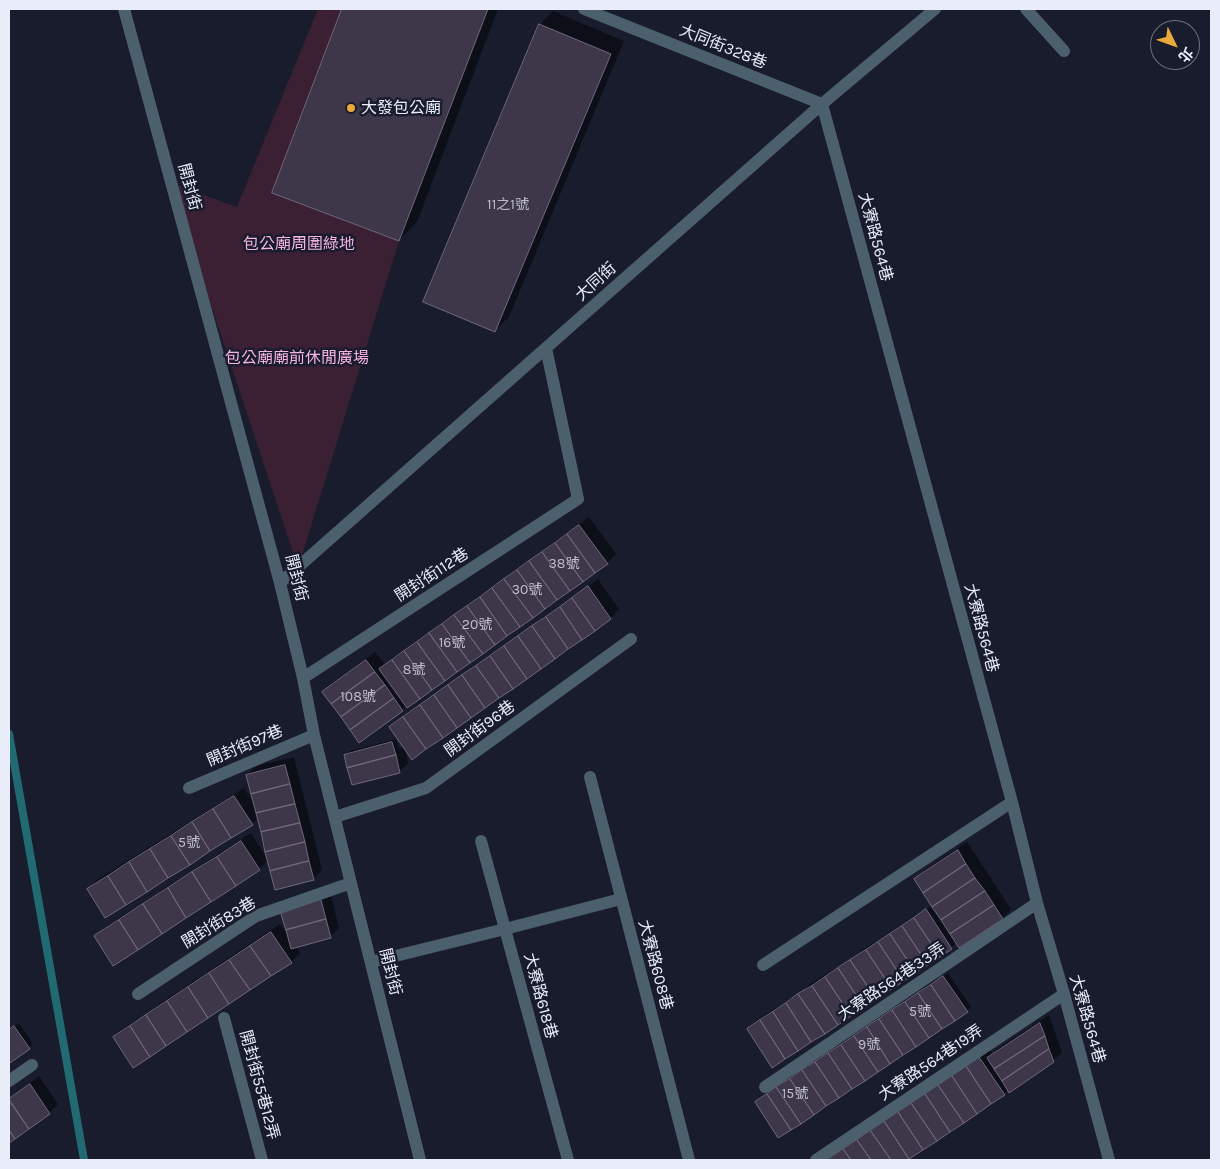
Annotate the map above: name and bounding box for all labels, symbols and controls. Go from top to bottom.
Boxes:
north arrow [1150,20,1200,70]
street label: 大同街328巷 [676,21,770,73]
text: 北 [1175,44,1197,66]
place label: 大發包公廟 [361,98,441,118]
marker: 大發包公廟 [345,102,357,114]
street label: 開封街 [174,161,204,213]
street label: 大寮路564巷 [854,191,896,283]
house number: 11之1號 [487,197,529,213]
park label: 包公廟周圍綠地 [243,234,355,254]
street label: 大同街 [572,259,620,305]
park label: 包公廟廟前休閒廣場 [225,348,369,368]
street label: 開封街112巷 [392,544,472,606]
street label: 開封街 [281,552,311,604]
house number: 38號 [549,556,579,572]
house number: 30號 [512,582,542,598]
street label: 大寮路564巷 [960,582,1002,674]
house number: 20號 [462,617,492,633]
house number: 16號 [439,635,465,651]
house number: 8號 [403,662,425,678]
house number: 108號 [340,689,376,705]
street label: 開封街96巷 [441,697,519,761]
street label: 開封街97巷 [204,721,286,771]
house number: 5號 [178,835,200,851]
street label: 開封街83巷 [178,893,260,953]
street label: 大寮路608巷 [634,918,676,1012]
street label: 大寮路564巷33弄 [834,939,950,1025]
street label: 開封街 [375,946,405,998]
street label: 大寮路618巷 [519,951,561,1041]
street label: 大寮路564巷 [1065,973,1109,1065]
house number: 5號 [909,1004,931,1020]
street label: 大寮路564巷19弄 [875,1021,987,1105]
street label: 開封街55巷12弄 [235,1028,283,1142]
house number: 9號 [858,1037,880,1053]
house number: 15號 [782,1086,808,1102]

